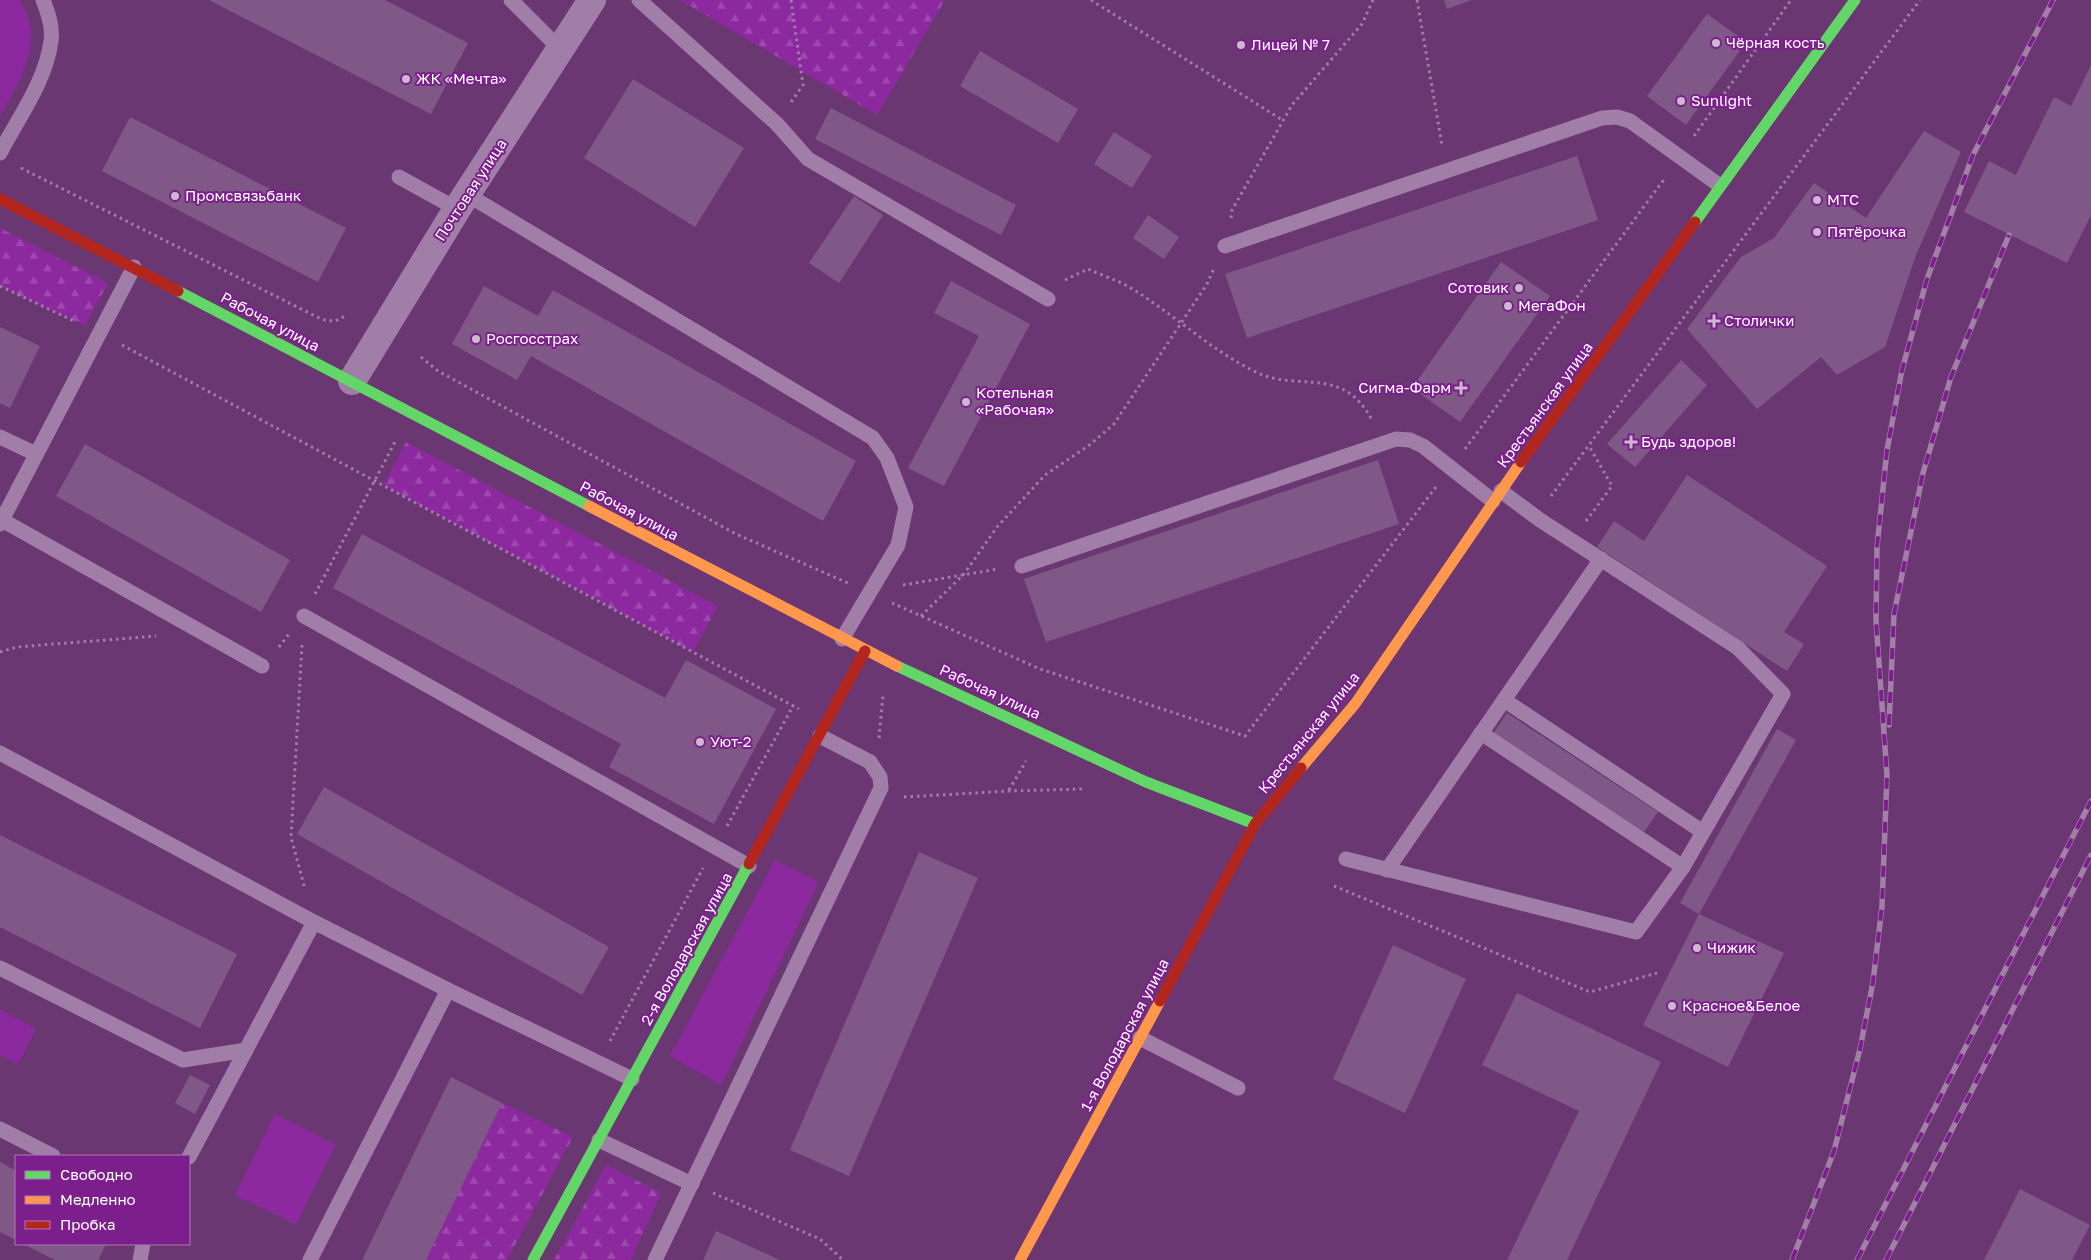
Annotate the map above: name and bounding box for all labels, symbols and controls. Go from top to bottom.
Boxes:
place label: Чёрная кость [1726,33,1825,51]
place label: Лицей № 7 [1251,35,1330,53]
marker: Чёрная кость [1710,37,1722,49]
marker: Лицей № 7 [1235,39,1247,51]
place label: ЖК «Мечта» [416,69,507,87]
marker: ЖК «Мечта» [400,73,412,85]
place label: Sunlight [1691,91,1752,109]
marker: Sunlight [1675,95,1687,107]
street label: Почтовая улица [430,135,510,244]
place label: Промсвязьбанк [185,186,302,204]
marker: Промсвязьбанк [169,190,181,202]
place label: МТС [1827,190,1859,208]
marker: МТС [1811,194,1823,206]
place label: Пятёрочка [1827,222,1906,240]
marker: Пятёрочка [1811,226,1823,238]
place label: Сотовик [1447,278,1509,296]
marker: Сотовик [1513,282,1525,294]
street label: Рабочая улица [218,288,323,355]
place label: МегаФон [1518,296,1586,314]
marker: МегаФон [1502,300,1514,312]
place label: Столички [1724,311,1794,329]
marker: Столички [1708,315,1720,327]
place label: Росгосстрах [486,329,578,347]
marker: Росгосстрах [470,333,482,345]
street label: Крестьянская улица [1493,338,1596,471]
place label: Сигма-Фарм [1358,378,1451,396]
marker: Сигма-Фарм [1455,382,1467,394]
place label: Котельная «Рабочая» [976,383,1054,418]
marker: Котельная «Рабочая» [960,396,972,408]
place label: Будь здоров! [1641,432,1736,450]
marker: Будь здоров! [1625,436,1637,448]
street label: Рабочая улица [577,477,682,544]
street label: Рабочая улица [937,660,1044,722]
street label: Крестьянская улица [1254,668,1363,797]
place label: Уют-2 [710,732,751,750]
marker: Уют-2 [694,736,706,748]
street label: 2-я Володарская улица [637,869,736,1028]
place label: Чижик [1707,938,1756,956]
marker: Чижик [1691,942,1703,954]
street label: 1-я Володарская улица [1076,955,1172,1114]
place label: Красное&Белое [1682,996,1801,1014]
marker: Красное&Белое [1666,1000,1678,1012]
legend [15,1155,190,1245]
text: Свободно [60,1165,133,1183]
text: Медленно [60,1190,136,1208]
text: Пробка [60,1215,115,1233]

